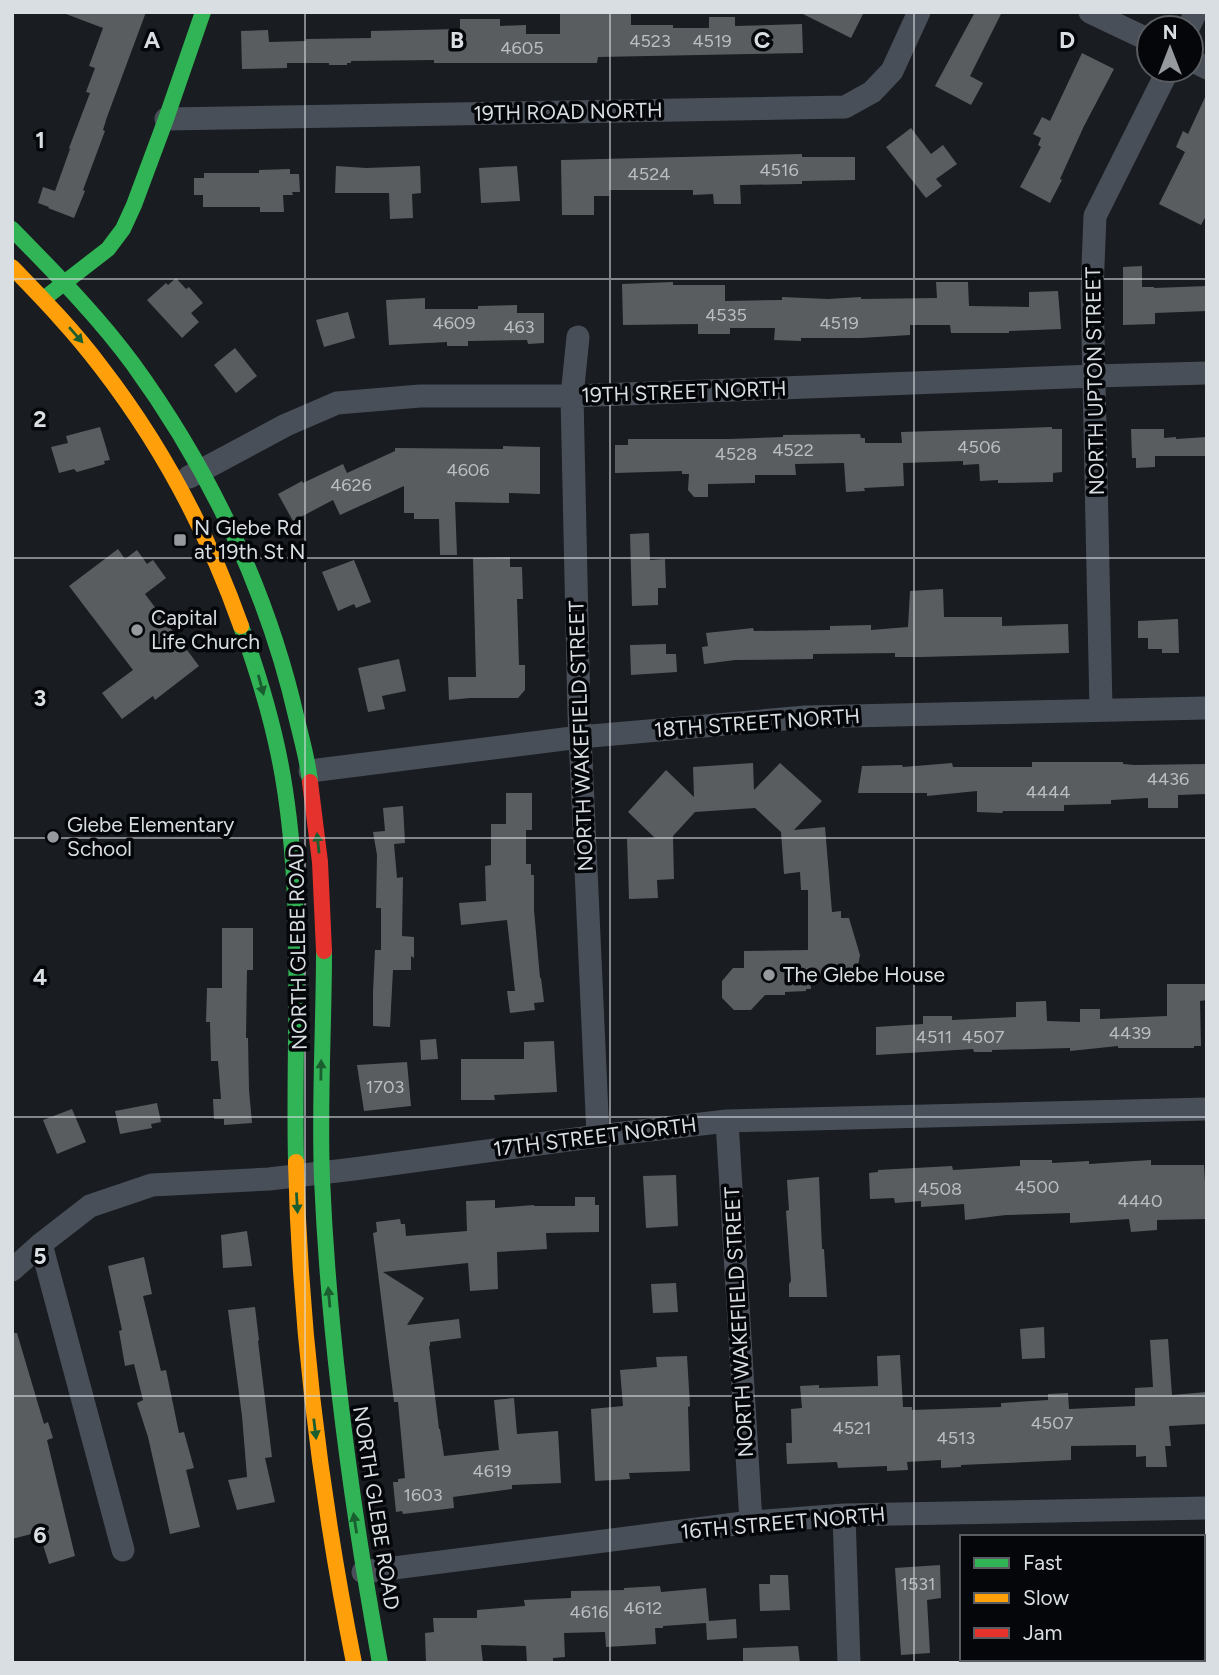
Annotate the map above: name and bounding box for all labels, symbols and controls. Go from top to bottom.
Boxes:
north arrow [1135,14,1205,84]
text: N [1163,21,1177,44]
text: A [144,26,161,54]
text: B [450,26,464,54]
text: C [754,26,771,54]
text: D [1059,26,1075,54]
house number: 4523 [629,30,671,52]
house number: 4519 [692,30,732,52]
house number: 4605 [500,37,544,59]
street label: 19TH ROAD NORTH [473,97,663,126]
text: 1 [35,126,45,154]
house number: 4516 [759,159,799,181]
house number: 4524 [628,163,670,185]
street label: NORTH UPTON STREET [1080,266,1109,496]
house number: 4535 [705,304,747,326]
house number: 4609 [432,312,476,334]
house number: 4519 [819,312,859,334]
house number: 463 [503,316,535,338]
one-way arrow [68,326,83,343]
street label: 19TH STREET NORTH [581,375,787,408]
text: 2 [33,405,47,433]
house number: 4506 [957,436,1001,458]
house number: 4522 [772,439,814,461]
house number: 4528 [715,443,757,465]
house number: 4606 [446,459,490,481]
house number: 4626 [330,474,372,496]
place label: N Glebe Rd at 19th St N [194,515,306,564]
marker: N Glebe Rd at 19th St N [172,532,188,548]
street label: NORTH WAKEFIELD STREET [563,600,598,872]
place label: Capital Life Church [151,605,260,654]
marker: Capital Life Church [129,622,145,638]
one-way arrow [256,674,267,696]
text: 3 [34,684,46,712]
street label: 18TH STREET NORTH [653,703,861,742]
house number: 4436 [1147,768,1189,790]
house number: 4444 [1026,781,1070,803]
place label: Glebe Elementary School [67,812,234,861]
marker: Glebe Elementary School [45,829,61,845]
one-way arrow [313,832,324,854]
street label: NORTH GLEBE ROAD [283,844,312,1050]
place label: The Glebe House [783,962,945,987]
text: 4 [33,963,47,991]
marker: The Glebe House [761,967,777,983]
house number: 4439 [1109,1022,1151,1044]
house number: 4511 [916,1026,952,1048]
house number: 4507 [962,1026,1005,1048]
one-way arrow [315,1059,327,1081]
house number: 1703 [366,1076,404,1098]
street label: 17TH STREET NORTH [492,1112,698,1161]
house number: 4500 [1015,1176,1059,1198]
house number: 4508 [918,1178,962,1200]
street label: NORTH WAKEFIELD STREET [719,1186,758,1458]
house number: 4440 [1117,1190,1163,1212]
one-way arrow [292,1192,303,1214]
text: 5 [33,1242,47,1270]
one-way arrow [323,1286,334,1308]
street label: NORTH GLEBE ROAD [348,1404,405,1612]
house number: 4507 [1031,1412,1074,1434]
house number: 4521 [832,1417,872,1439]
one-way arrow [310,1419,321,1441]
house number: 4513 [937,1427,975,1449]
house number: 4619 [473,1460,512,1482]
house number: 1603 [404,1484,442,1506]
street label: 16TH STREET NORTH [680,1501,886,1544]
one-way arrow [349,1512,360,1534]
text: 6 [33,1521,47,1549]
legend [960,1535,1205,1661]
text: Fast [1023,1550,1063,1575]
house number: 1531 [900,1573,936,1595]
text: Slow [1023,1585,1069,1610]
house number: 4612 [624,1597,662,1619]
house number: 4616 [570,1601,609,1623]
text: Jam [1023,1620,1062,1645]

